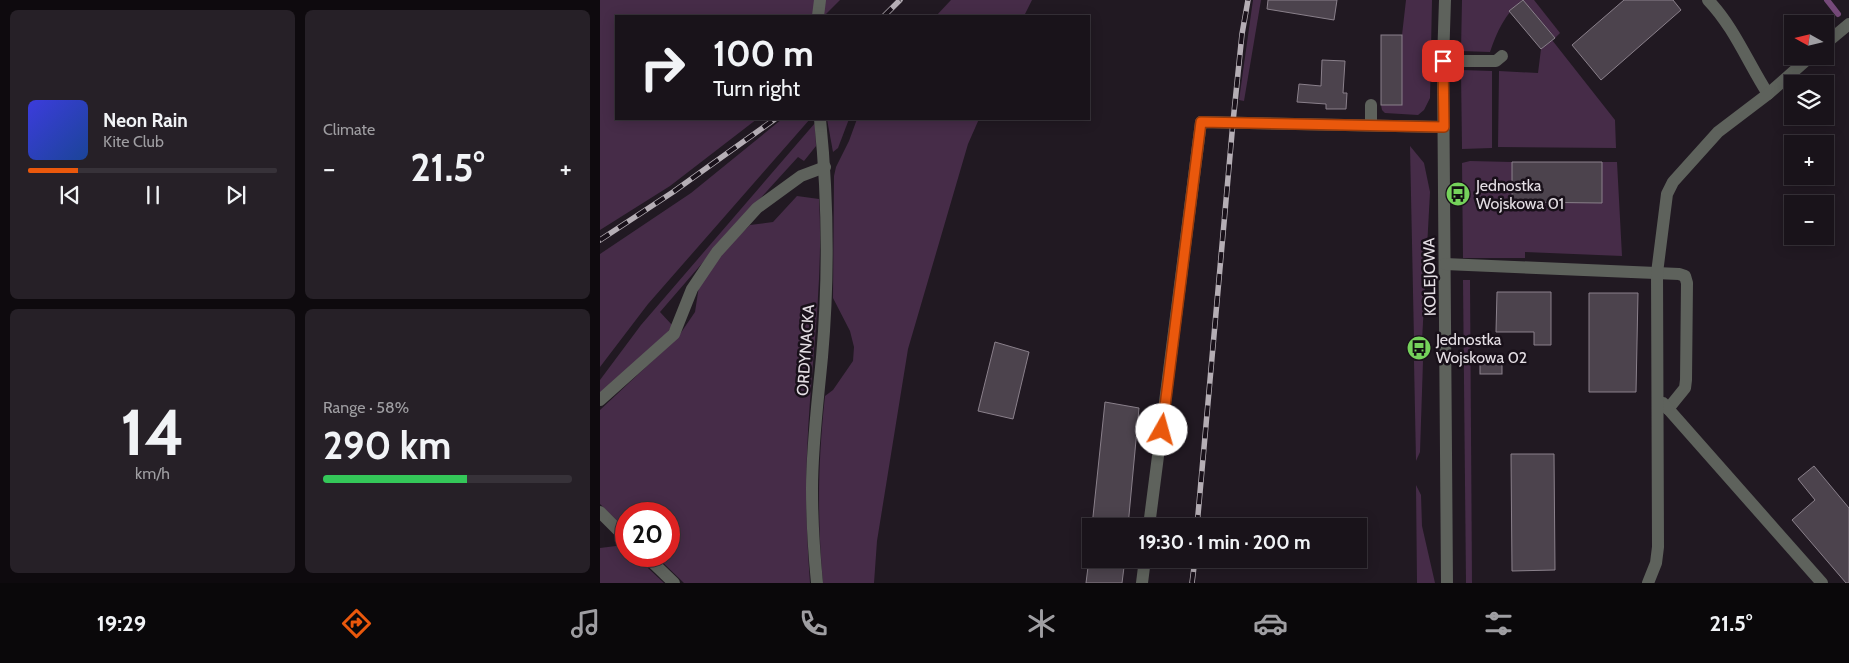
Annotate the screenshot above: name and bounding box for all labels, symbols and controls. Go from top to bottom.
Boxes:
north arrow [1784,15,1834,65]
map controls [1784,15,1834,245]
text: 100 m [713,32,814,75]
icon: right [630,35,695,100]
pin [1422,40,1464,82]
icon: arrive [1429,47,1457,75]
text: Turn right [713,75,800,102]
button: layers [1784,75,1834,125]
text: Neon Rain [103,109,188,132]
text: Climate [323,120,375,139]
text: Kite Club [103,132,164,151]
button: + [1784,135,1834,185]
text: 21.5° [411,144,484,191]
text: − [323,151,335,185]
text: + [560,151,572,185]
place label: Jednostka Wojskowa 01 [1475,176,1564,213]
icon: previous [56,181,84,209]
icon: pause [139,181,167,209]
icon: next [222,181,250,209]
bus stop icon: Jednostka Wojskowa 01 [1445,181,1471,207]
button: − [1784,195,1834,245]
street label: KOLEJOWA [1419,237,1440,316]
street label: ORDYNACKA [793,303,818,397]
place label: Jednostka Wojskowa 02 [1435,330,1527,367]
bus stop icon: Jednostka Wojskowa 02 [1406,335,1432,361]
text: 14 [120,392,185,471]
text: Range · 58% [323,398,409,417]
position arrow [1135,403,1187,455]
text: 290 km [323,422,451,469]
text: km/h [135,464,170,483]
speed limit sign: 20 [615,502,680,567]
text: 19:30 · 1 min · 200 m [1139,531,1311,554]
icon: directions [339,606,374,641]
icon: music [568,606,603,641]
icon: phone [796,606,831,641]
icon: climate [1024,606,1059,641]
icon: car [1253,606,1288,641]
icon: filters [1481,606,1516,641]
text: 19:29 [97,610,146,637]
text: 21.5° [1709,610,1752,637]

